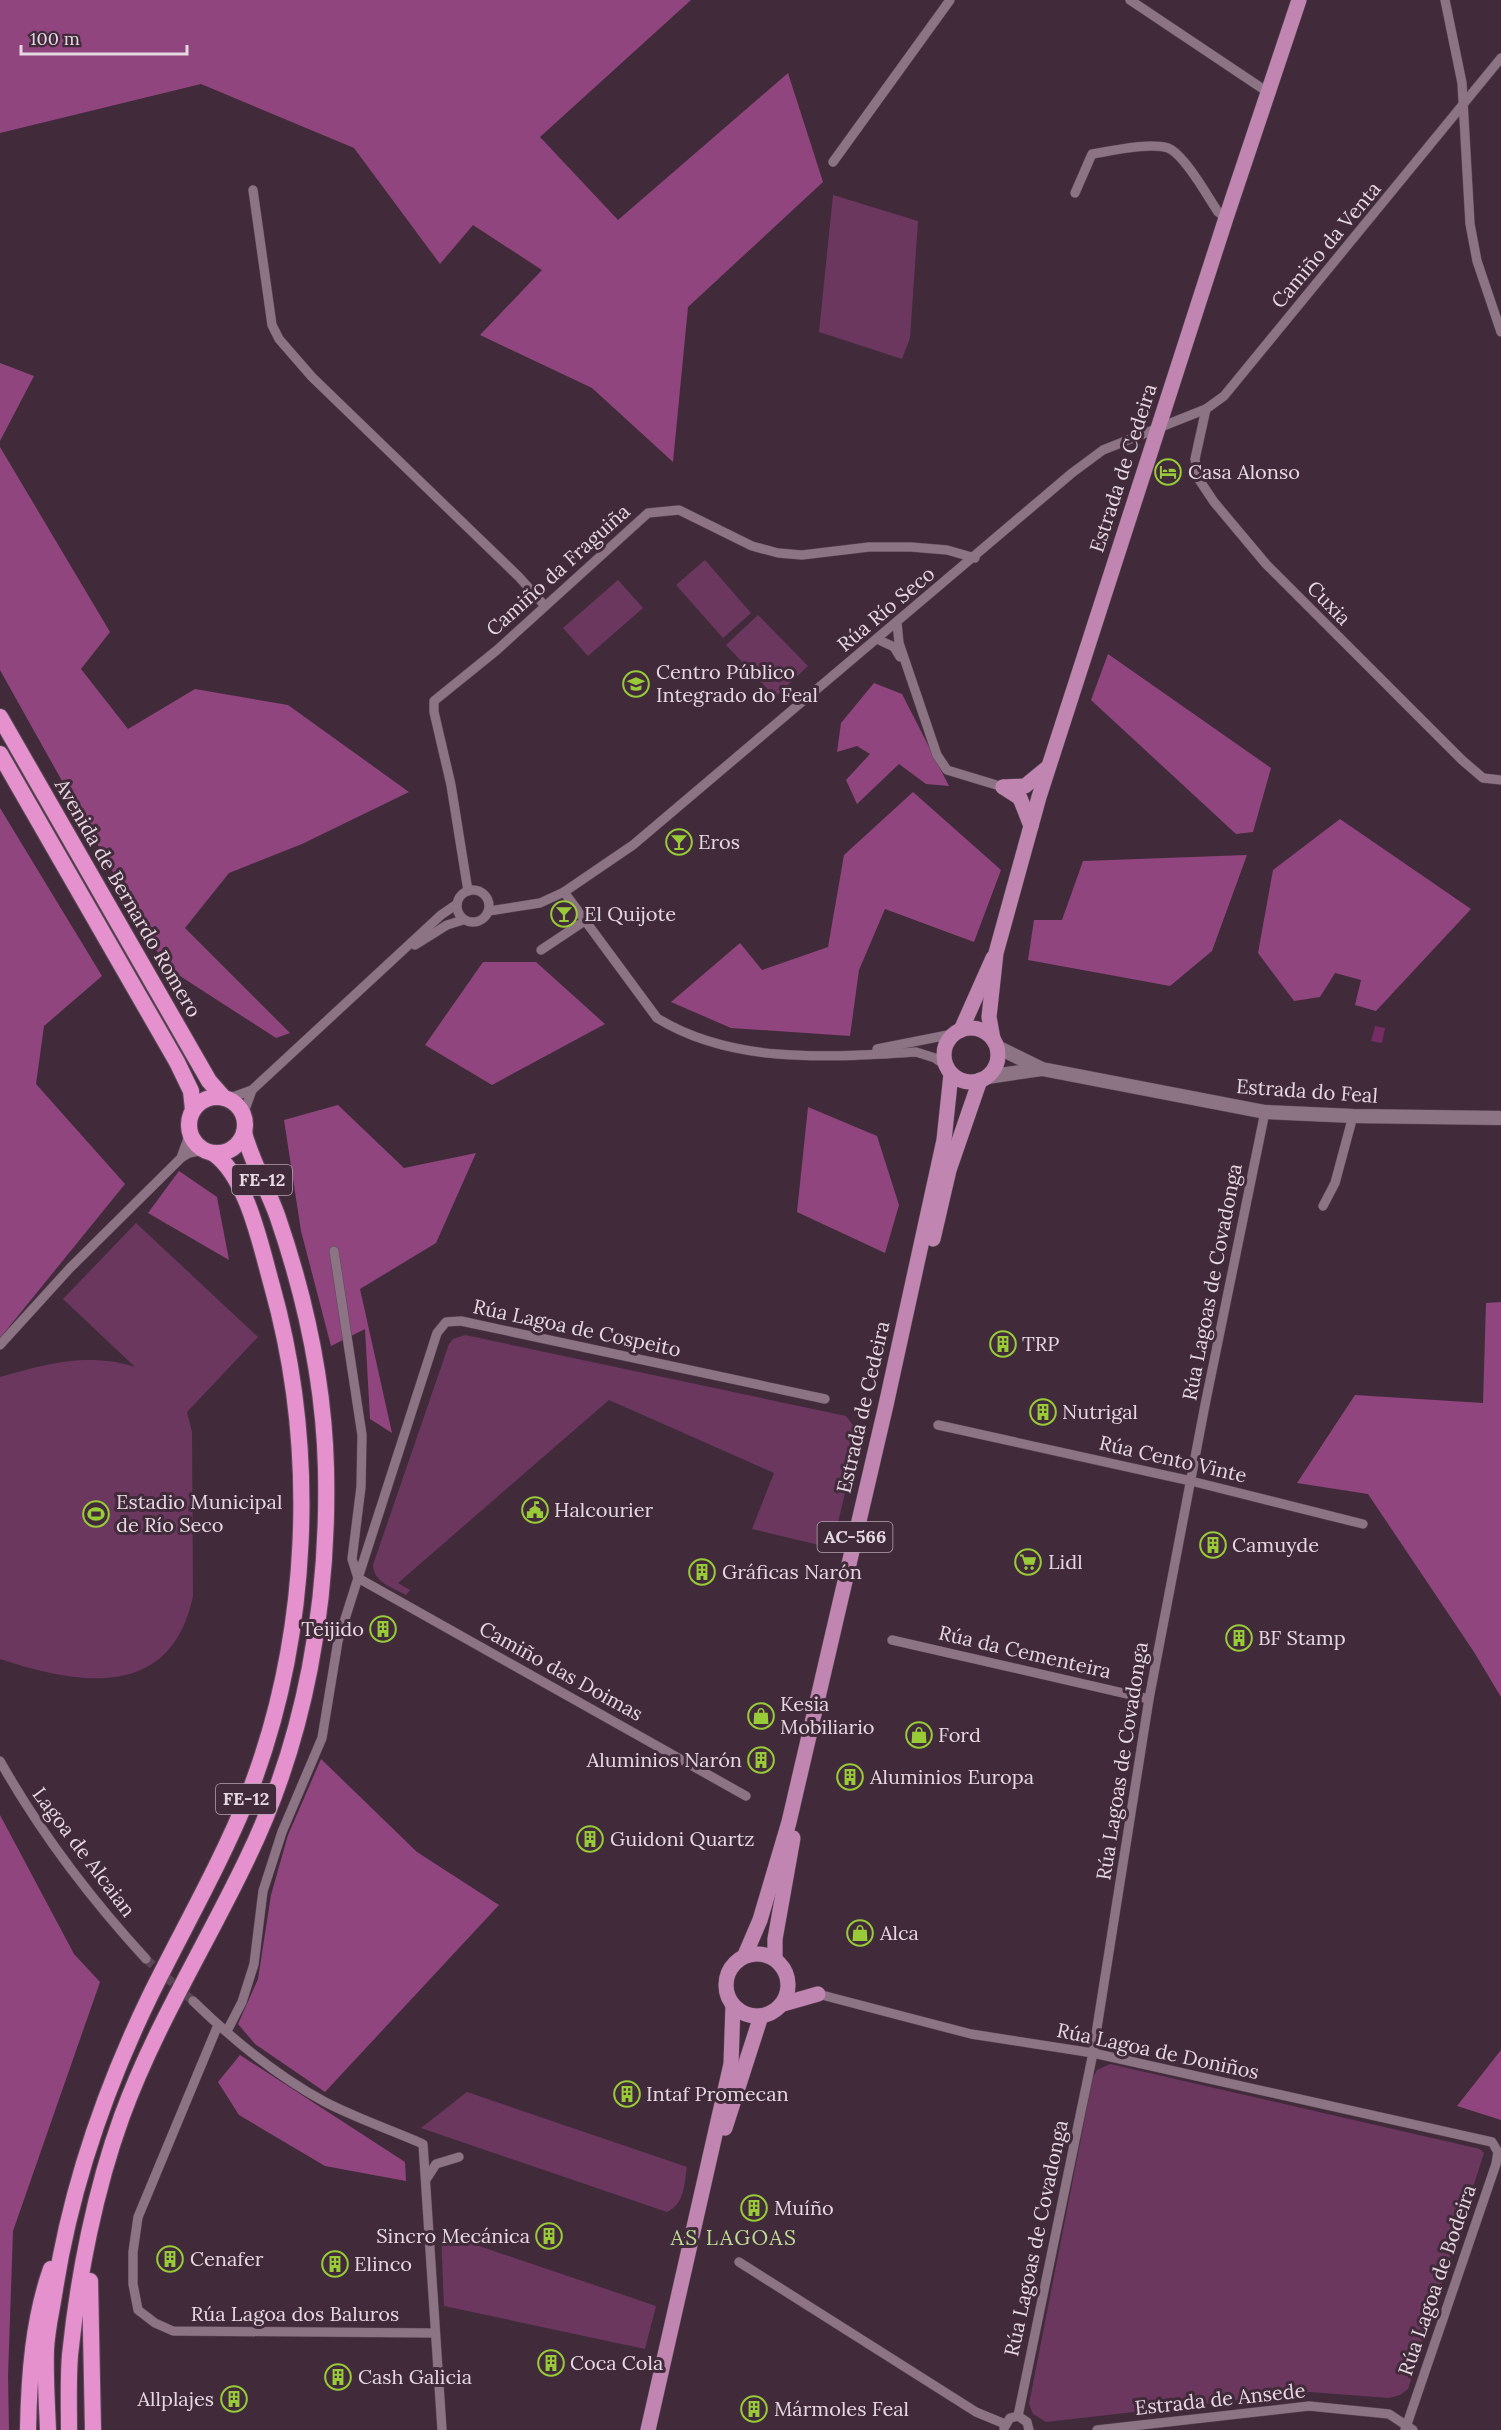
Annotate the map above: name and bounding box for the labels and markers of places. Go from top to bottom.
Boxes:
hotel icon: Casa Alonso [1153,457,1183,487]
place label: Casa Alonso [1188,459,1300,484]
place label: Centro Público Integrado do Feal [656,659,818,707]
school or university icon: Centro Público Integrado do Feal [621,669,651,699]
bar icon: Eros [664,827,694,857]
place label: Eros [698,829,740,854]
bar icon: El Quijote [549,899,579,929]
place label: El Quijote [584,901,676,926]
building icon: TRP [988,1329,1018,1359]
place label: TRP [1022,1331,1059,1356]
building icon: Nutrigal [1028,1397,1058,1427]
place label: Nutrigal [1062,1399,1138,1424]
place label: Estadio Municipal de Río Seco [116,1489,282,1537]
public building icon: Halcourier [520,1495,550,1525]
place label: Halcourier [554,1497,653,1522]
sports icon: Estadio Municipal de Río Seco [81,1499,111,1529]
building icon: Camuyde [1198,1530,1228,1560]
place label: Camuyde [1232,1532,1319,1557]
supermarket icon: Lidl [1013,1547,1043,1577]
place label: Lidl [1048,1549,1083,1574]
building icon: Gráficas Narón [687,1557,717,1587]
place label: Gráficas Narón [722,1559,862,1584]
building icon: Teijido [368,1614,398,1644]
place label: Teijido [301,1616,364,1641]
building icon: BF Stamp [1224,1623,1254,1653]
place label: BF Stamp [1258,1625,1346,1650]
place label: Kesia Mobiliario [780,1691,875,1739]
shop icon: Kesia Mobiliario [746,1701,776,1731]
shop icon: Ford [904,1720,934,1750]
place label: Ford [938,1722,981,1747]
building icon: Aluminios Narón [746,1745,776,1775]
place label: Aluminios Narón [586,1747,742,1772]
building icon: Aluminios Europa [835,1762,865,1792]
place label: Aluminios Europa [869,1764,1034,1789]
building icon: Guidoni Quartz [575,1824,605,1854]
place label: Guidoni Quartz [610,1826,754,1851]
shop icon: Alca [845,1918,875,1948]
place label: Alca [879,1920,919,1945]
building icon: Intaf Promecan [612,2079,642,2109]
place label: Intaf Promecan [646,2081,789,2106]
building icon: Muíño [739,2193,769,2223]
place label: Muíño [774,2195,834,2220]
building icon: Sincro Mecánica [534,2221,564,2251]
place label: Sincro Mecánica [376,2223,530,2248]
building icon: Cenafer [155,2244,185,2274]
place label: Cenafer [190,2246,264,2271]
building icon: Elinco [320,2249,350,2279]
place label: Elinco [354,2251,412,2276]
building icon: Coca Cola [536,2348,566,2378]
place label: Coca Cola [570,2350,663,2375]
building icon: Cash Galicia [323,2362,353,2392]
place label: Cash Galicia [358,2364,472,2389]
building icon: Allplajes [219,2384,249,2414]
place label: Allplajes [137,2386,214,2411]
building icon: Mármoles Feal [739,2394,769,2424]
place label: Mármoles Feal [774,2396,909,2421]

